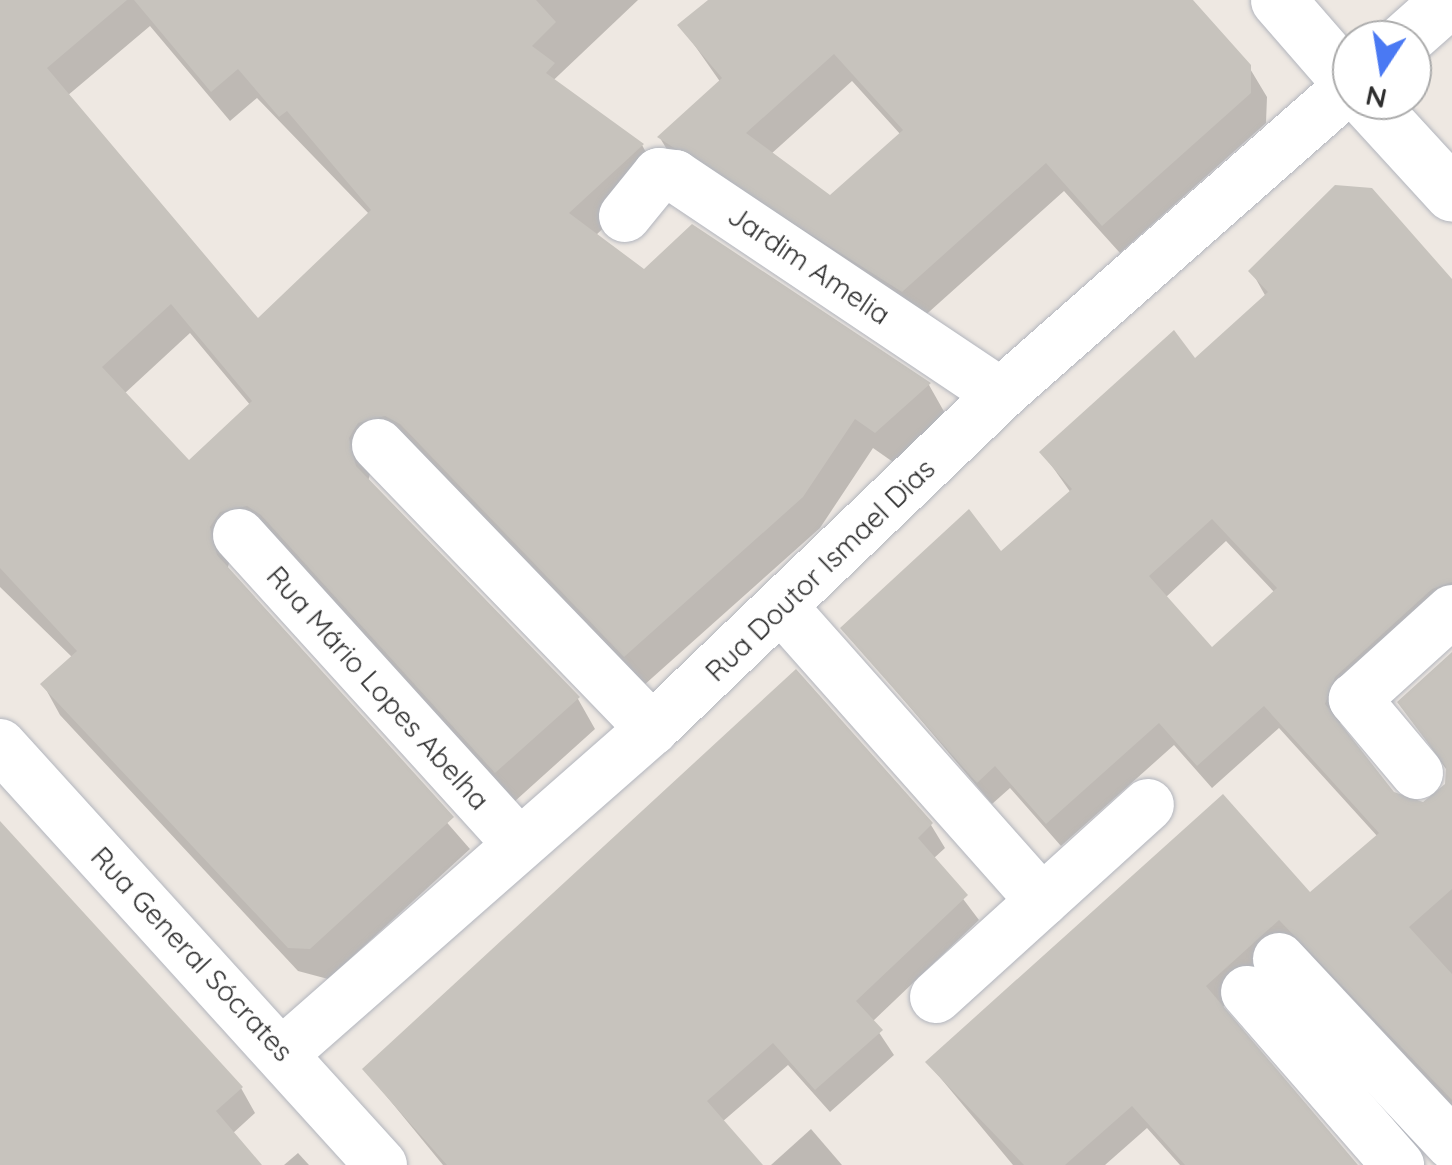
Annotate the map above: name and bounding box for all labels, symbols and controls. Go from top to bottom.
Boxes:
north arrow [1332,20,1432,120]
text: N [1362,79,1390,117]
street label: Jardim Amelia [722,198,896,332]
street label: Rua Doutor Ismael Dias [698,452,942,688]
street label: Rua Mário Lopes Abelha [260,559,496,817]
street label: Rua General Sócrates [84,840,300,1068]

